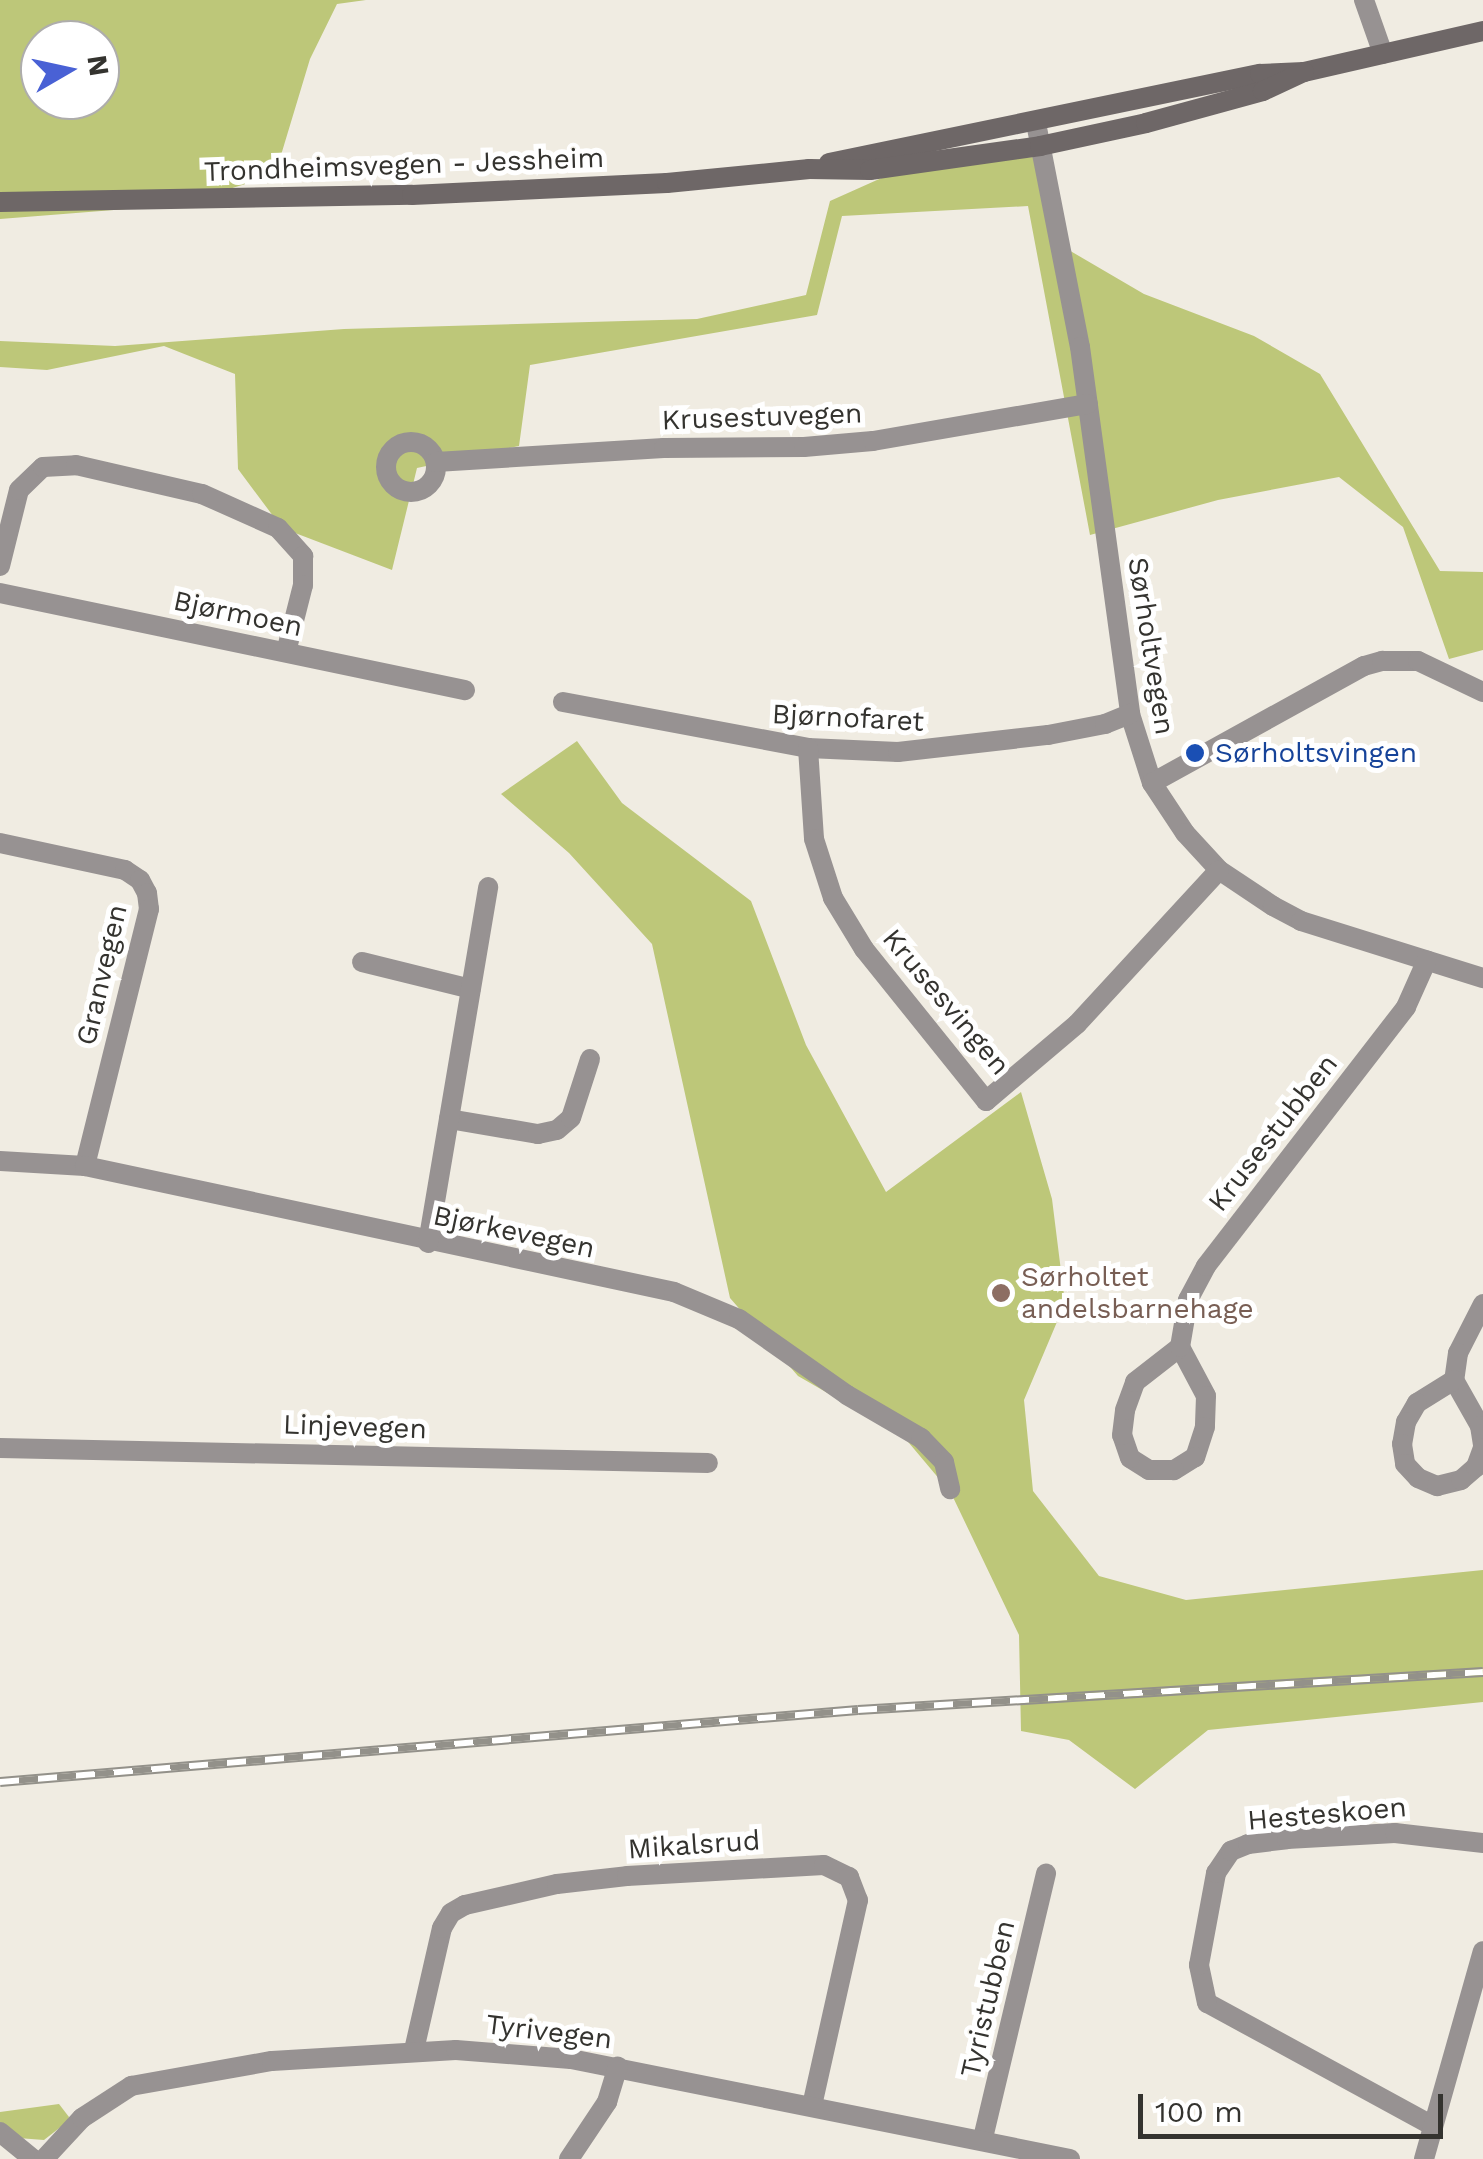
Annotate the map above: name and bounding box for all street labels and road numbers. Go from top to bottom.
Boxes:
street label: Trondheimsvegen - Jessheim [203,141,605,189]
street label: Krusestuvegen [661,397,863,437]
street label: Sørholtvegen [1120,555,1182,737]
street label: Bjørmoen [170,584,306,644]
street label: Bjørnofaret [771,697,925,739]
street label: Granvegen [70,901,134,1049]
street label: Krusesvingen [875,922,1017,1082]
street label: Krusestubben [1201,1048,1345,1218]
street label: Bjørkevegen [430,1198,598,1266]
street label: Linjevegen [283,1408,427,1446]
street label: Hesteskoen [1246,1790,1408,1838]
street label: Mikalsrud [627,1824,761,1866]
street label: Tyristubben [954,1917,1022,2081]
street label: Tyrivegen [484,2008,614,2056]

